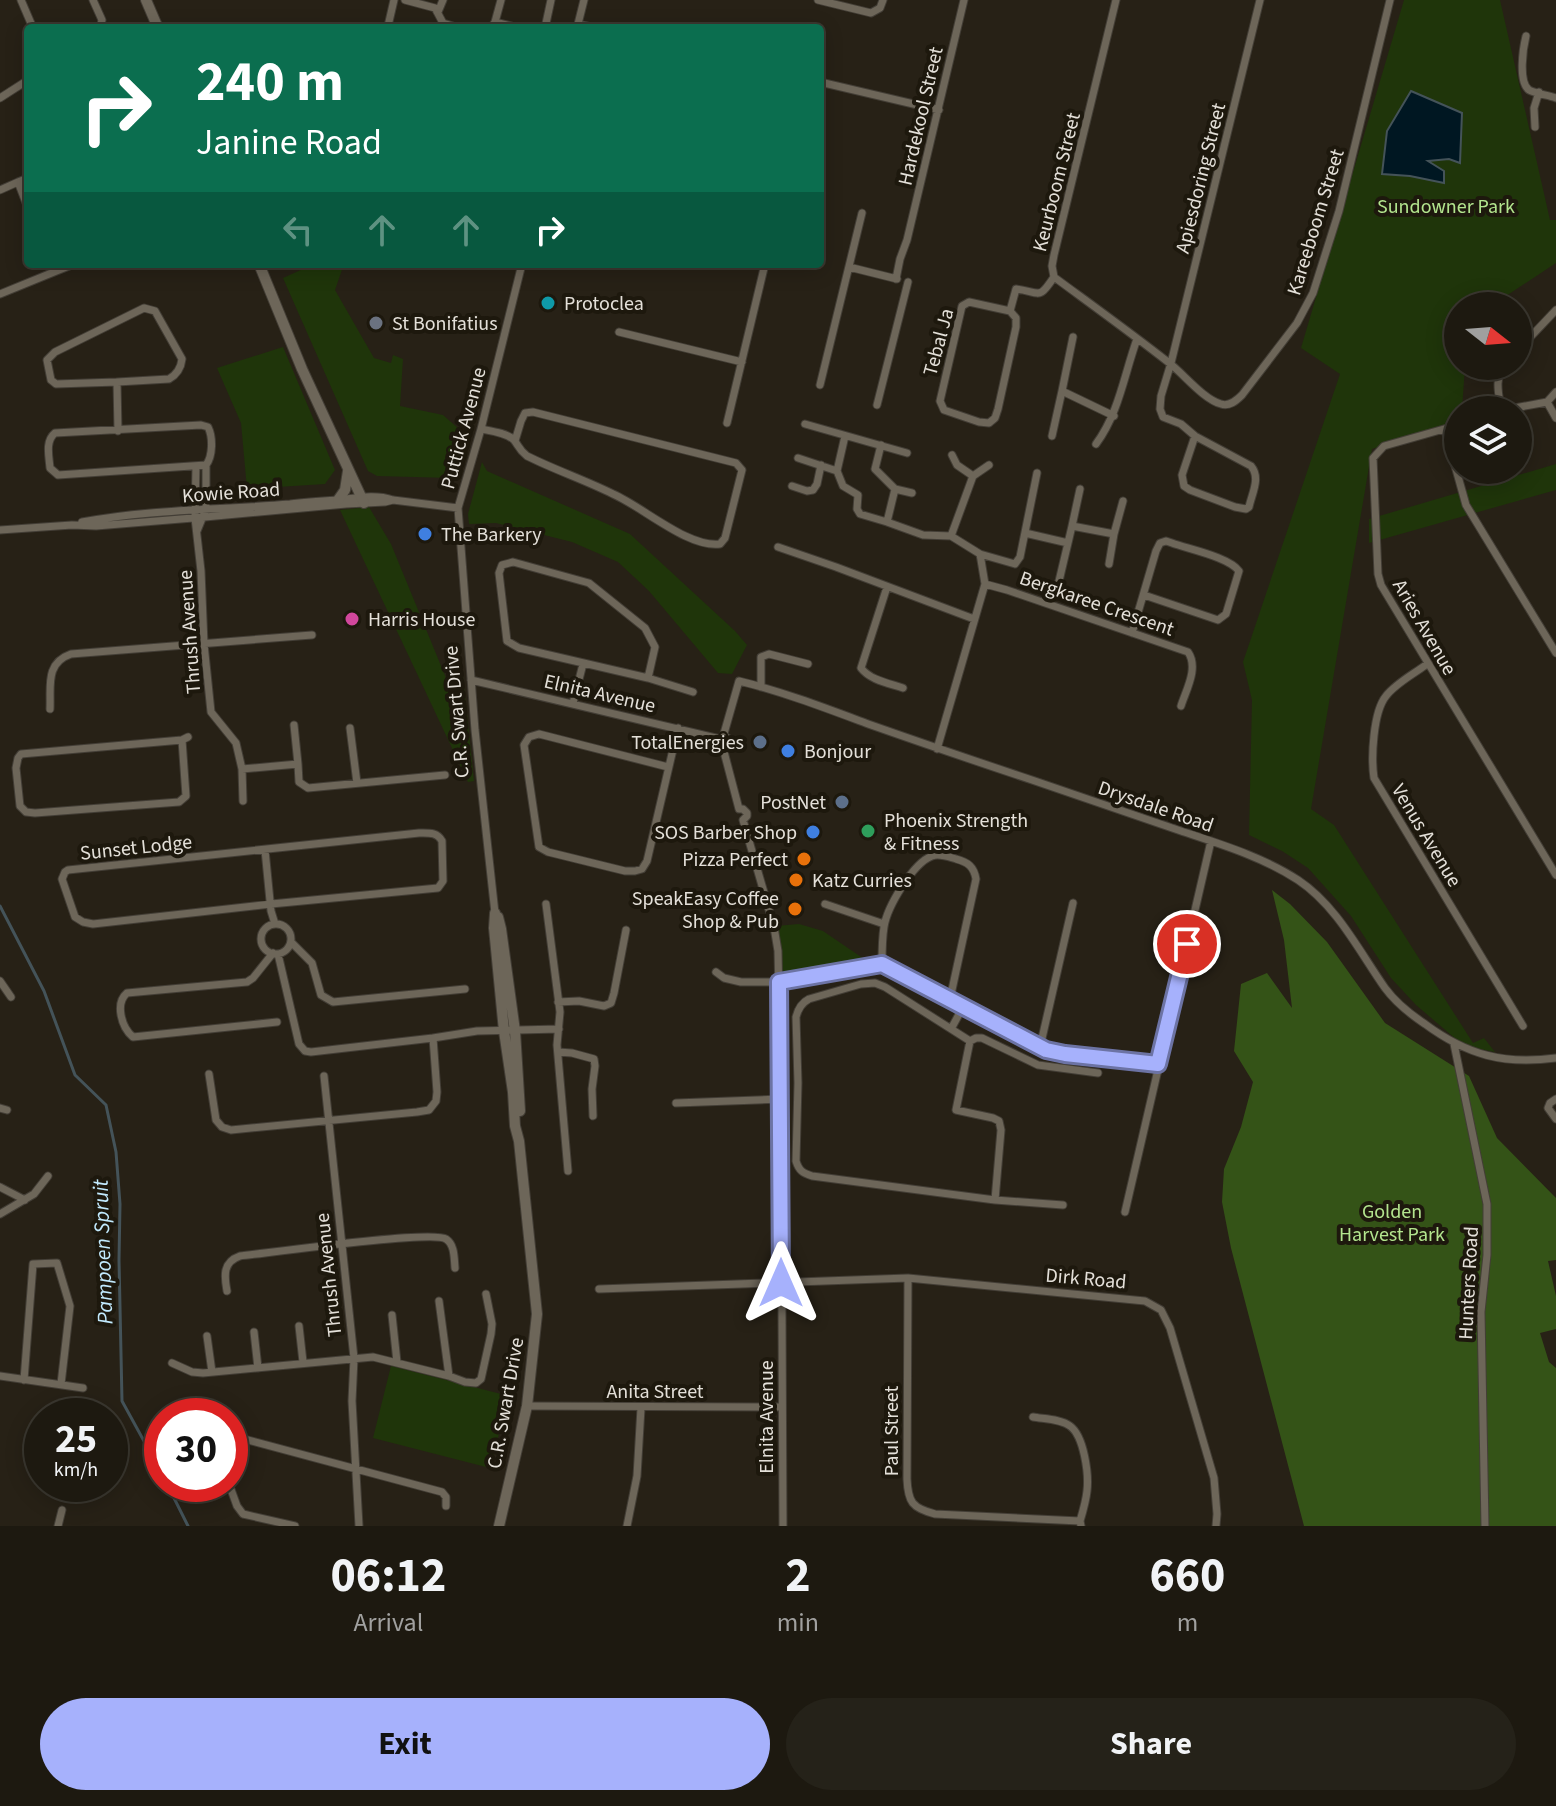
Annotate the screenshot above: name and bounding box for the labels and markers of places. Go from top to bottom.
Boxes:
place label: Protoclea [564,290,644,318]
marker: Protoclea [539,294,557,312]
place label: St Bonifatius [392,310,498,338]
marker: St Bonifatius [367,314,385,332]
place label: The Barkery [441,521,542,549]
marker: The Barkery [416,525,434,543]
place label: Harris House [368,606,475,634]
marker: Harris House [343,610,361,628]
place label: TotalEnergies [631,729,744,757]
marker: TotalEnergies [751,733,769,751]
place label: Bonjour [804,738,871,766]
marker: Bonjour [779,742,797,760]
place label: PostNet [760,789,826,817]
marker: PostNet [833,793,851,811]
place label: Phoenix Strength & Fitness [884,807,1028,858]
place label: SOS Barber Shop [654,819,797,847]
marker: Phoenix Strength & Fitness [859,822,877,840]
marker: SOS Barber Shop [804,823,822,841]
place label: Pizza Perfect [682,846,788,874]
marker: Pizza Perfect [795,850,813,868]
place label: Katz Curries [812,867,912,895]
marker: Katz Curries [787,871,805,889]
place label: SpeakEasy Coffee Shop & Pub [632,885,779,936]
marker: SpeakEasy Coffee Shop & Pub [786,900,804,918]
pin [1153,910,1221,978]

